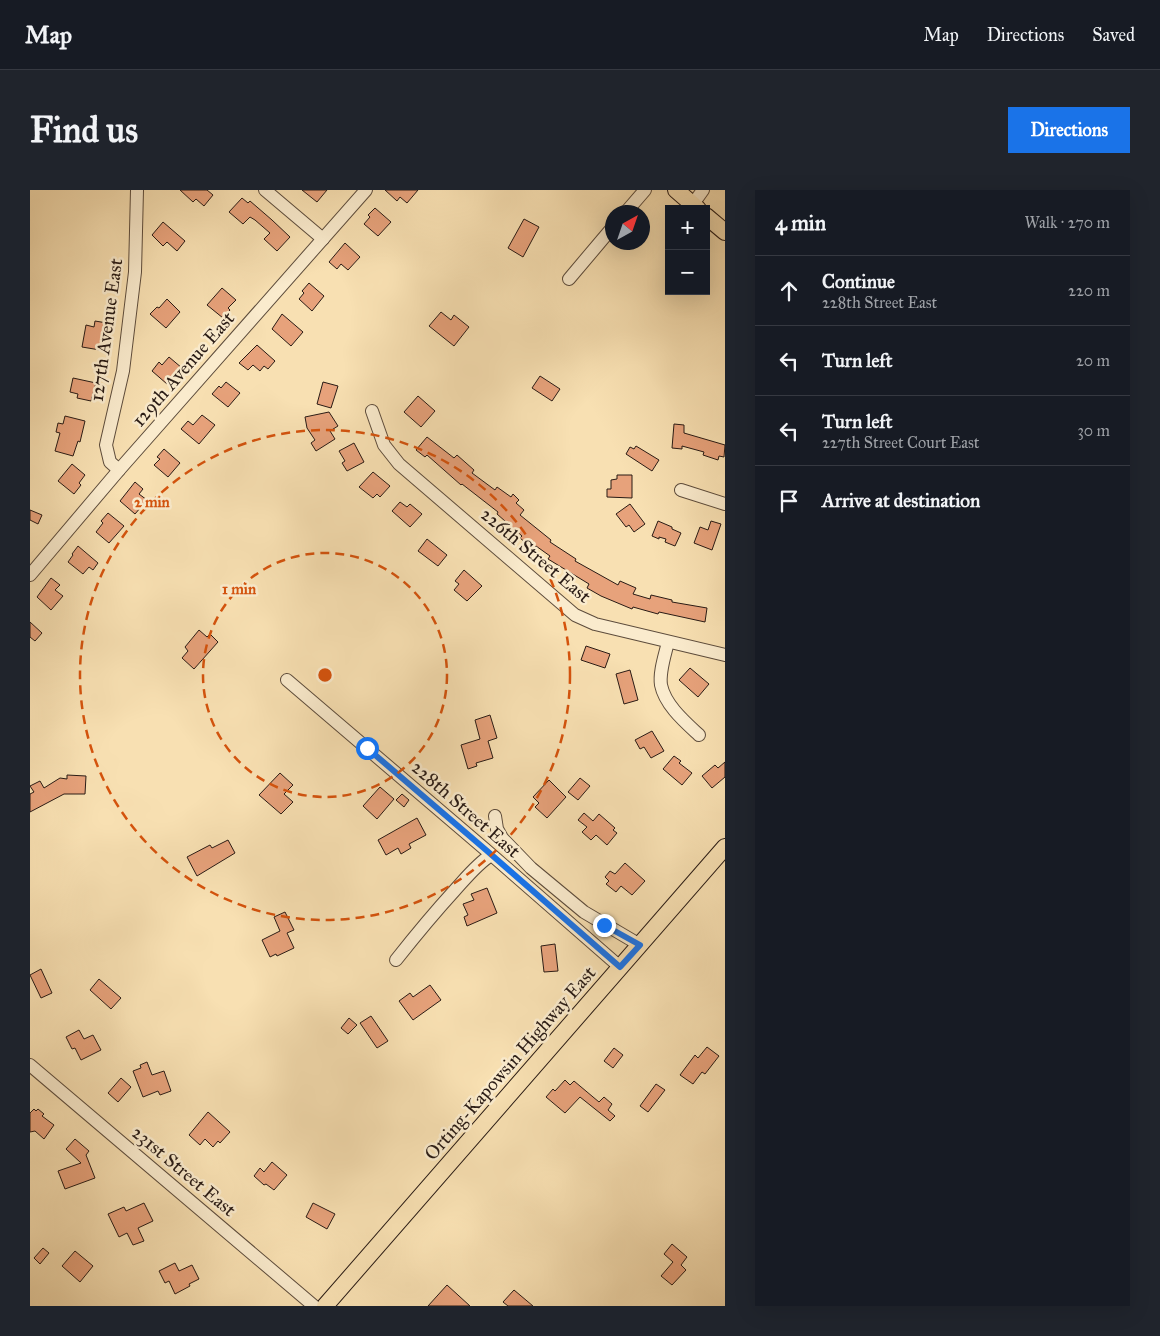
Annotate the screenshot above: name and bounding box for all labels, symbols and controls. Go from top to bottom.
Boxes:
text: Map [25,20,72,50]
text: Map [923,24,959,46]
text: Directions [987,24,1064,46]
text: Saved [1092,24,1135,46]
button: Directions [1008,107,1130,153]
text: Find us [30,109,138,152]
north arrow [605,205,650,250]
map controls [665,205,710,295]
button: + [665,205,710,250]
text: 4 min [775,210,826,236]
text: Walk · 270 m [1024,213,1110,232]
button: − [665,250,710,295]
street label: 127th Avenue East [85,257,127,403]
text: Continue [822,270,895,293]
icon: ahead [775,277,803,305]
text: 220 m [1068,281,1110,300]
text: 228th Street East [822,293,937,312]
street label: 129th Avenue East [127,307,239,431]
icon: left [775,347,803,375]
text: Turn left [822,349,892,372]
text: 20 m [1076,351,1110,370]
text: Turn left [822,410,892,433]
icon: left [775,417,803,445]
text: 30 m [1077,421,1110,440]
text: 227th Street Court East [822,433,979,452]
icon: arrive [775,487,803,515]
text: Arrive at destination [822,489,980,512]
text: 2 min [134,493,171,511]
street label: 226th Street East [476,502,596,608]
text: 1 min [222,580,257,598]
centre of rings [316,666,334,684]
route start [356,737,379,760]
street label: 228th Street East [407,755,525,863]
route end [593,914,616,937]
street label: Orting-Kapowsin Highway East [419,961,601,1165]
street label: 231st Street East [127,1121,241,1221]

